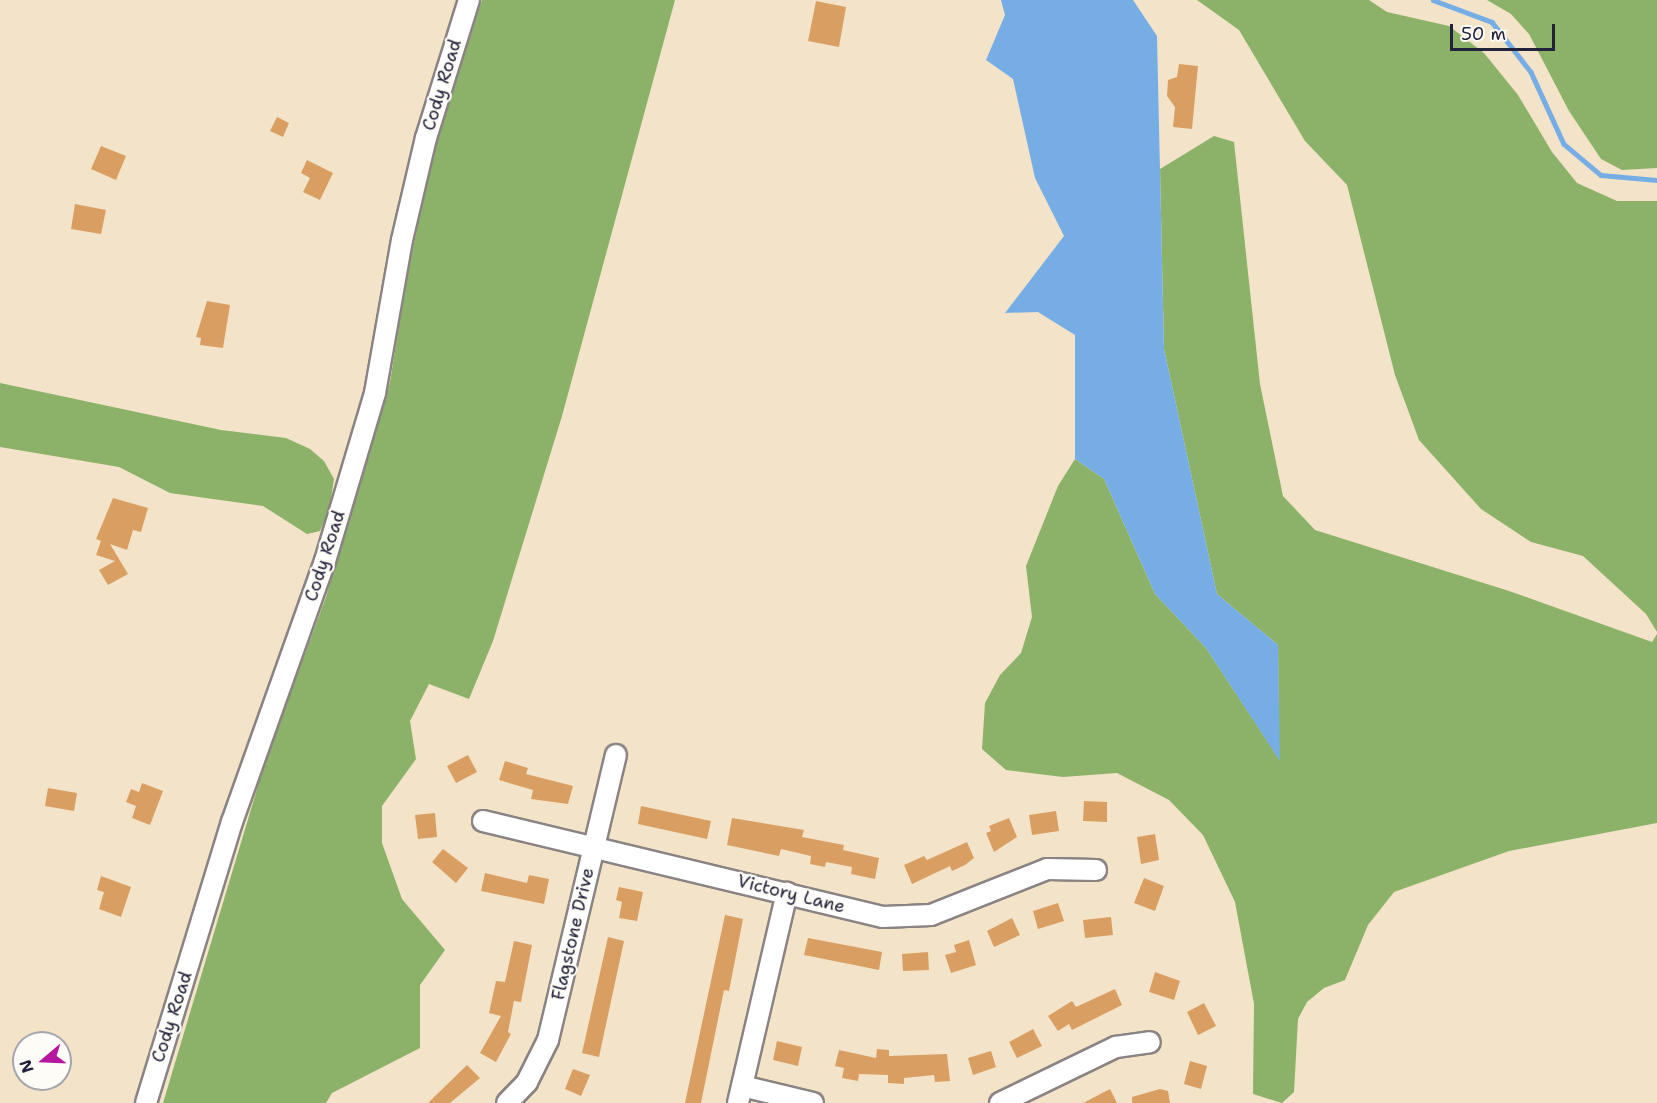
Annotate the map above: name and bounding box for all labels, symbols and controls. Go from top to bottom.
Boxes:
scale bar [1453,12,1558,50]
text: 50 m [1461,22,1506,46]
street label: Cody Road [418,37,466,133]
street label: Cody Road [300,508,350,604]
street label: Flagstone Drive [547,866,599,1002]
street label: Victory Lane [735,870,847,918]
street label: Cody Road [147,969,197,1065]
north arrow [12,1031,72,1091]
text: N [14,1057,38,1076]

